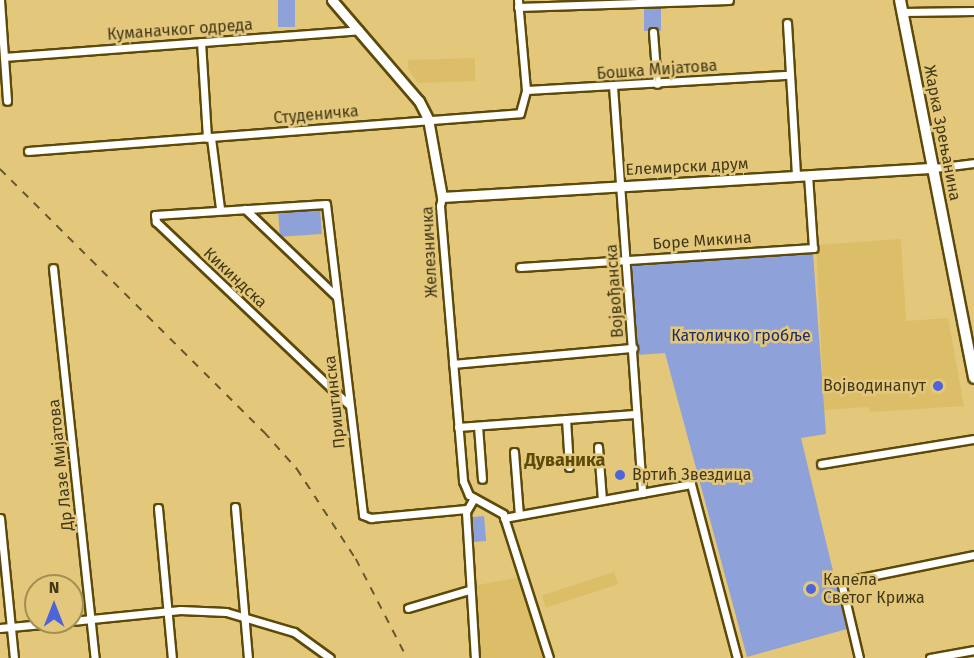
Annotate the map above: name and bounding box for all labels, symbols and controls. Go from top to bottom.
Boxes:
street label: Куманачког одреда [107,15,253,45]
street label: Бошка Мијатова [596,56,718,84]
street label: Жарка Зрењанина [919,64,965,202]
street label: Студеничка [273,102,359,128]
street label: Елемирски друм [625,154,749,180]
street label: Железничка [418,206,442,298]
street label: Боре Микина [652,228,752,254]
street label: Кикиндска [199,244,271,312]
street label: Војвођанска [602,244,628,338]
park label: Католичко гробље [671,326,811,346]
street label: Приштинска [321,355,349,449]
place label: Војводинапут [823,376,926,396]
marker: Војводинапут [931,379,945,393]
street label: Др Лазе Мијатова [45,398,77,532]
district label: Дуваника [525,449,605,471]
place label: Вртић Звездица [632,465,751,485]
marker: Вртић Звездица [613,468,627,482]
place label: Капела Светог Крижа [823,570,925,608]
north arrow [24,574,84,634]
text: N [49,578,59,597]
marker: Капела Светог Крижа [804,582,818,596]

